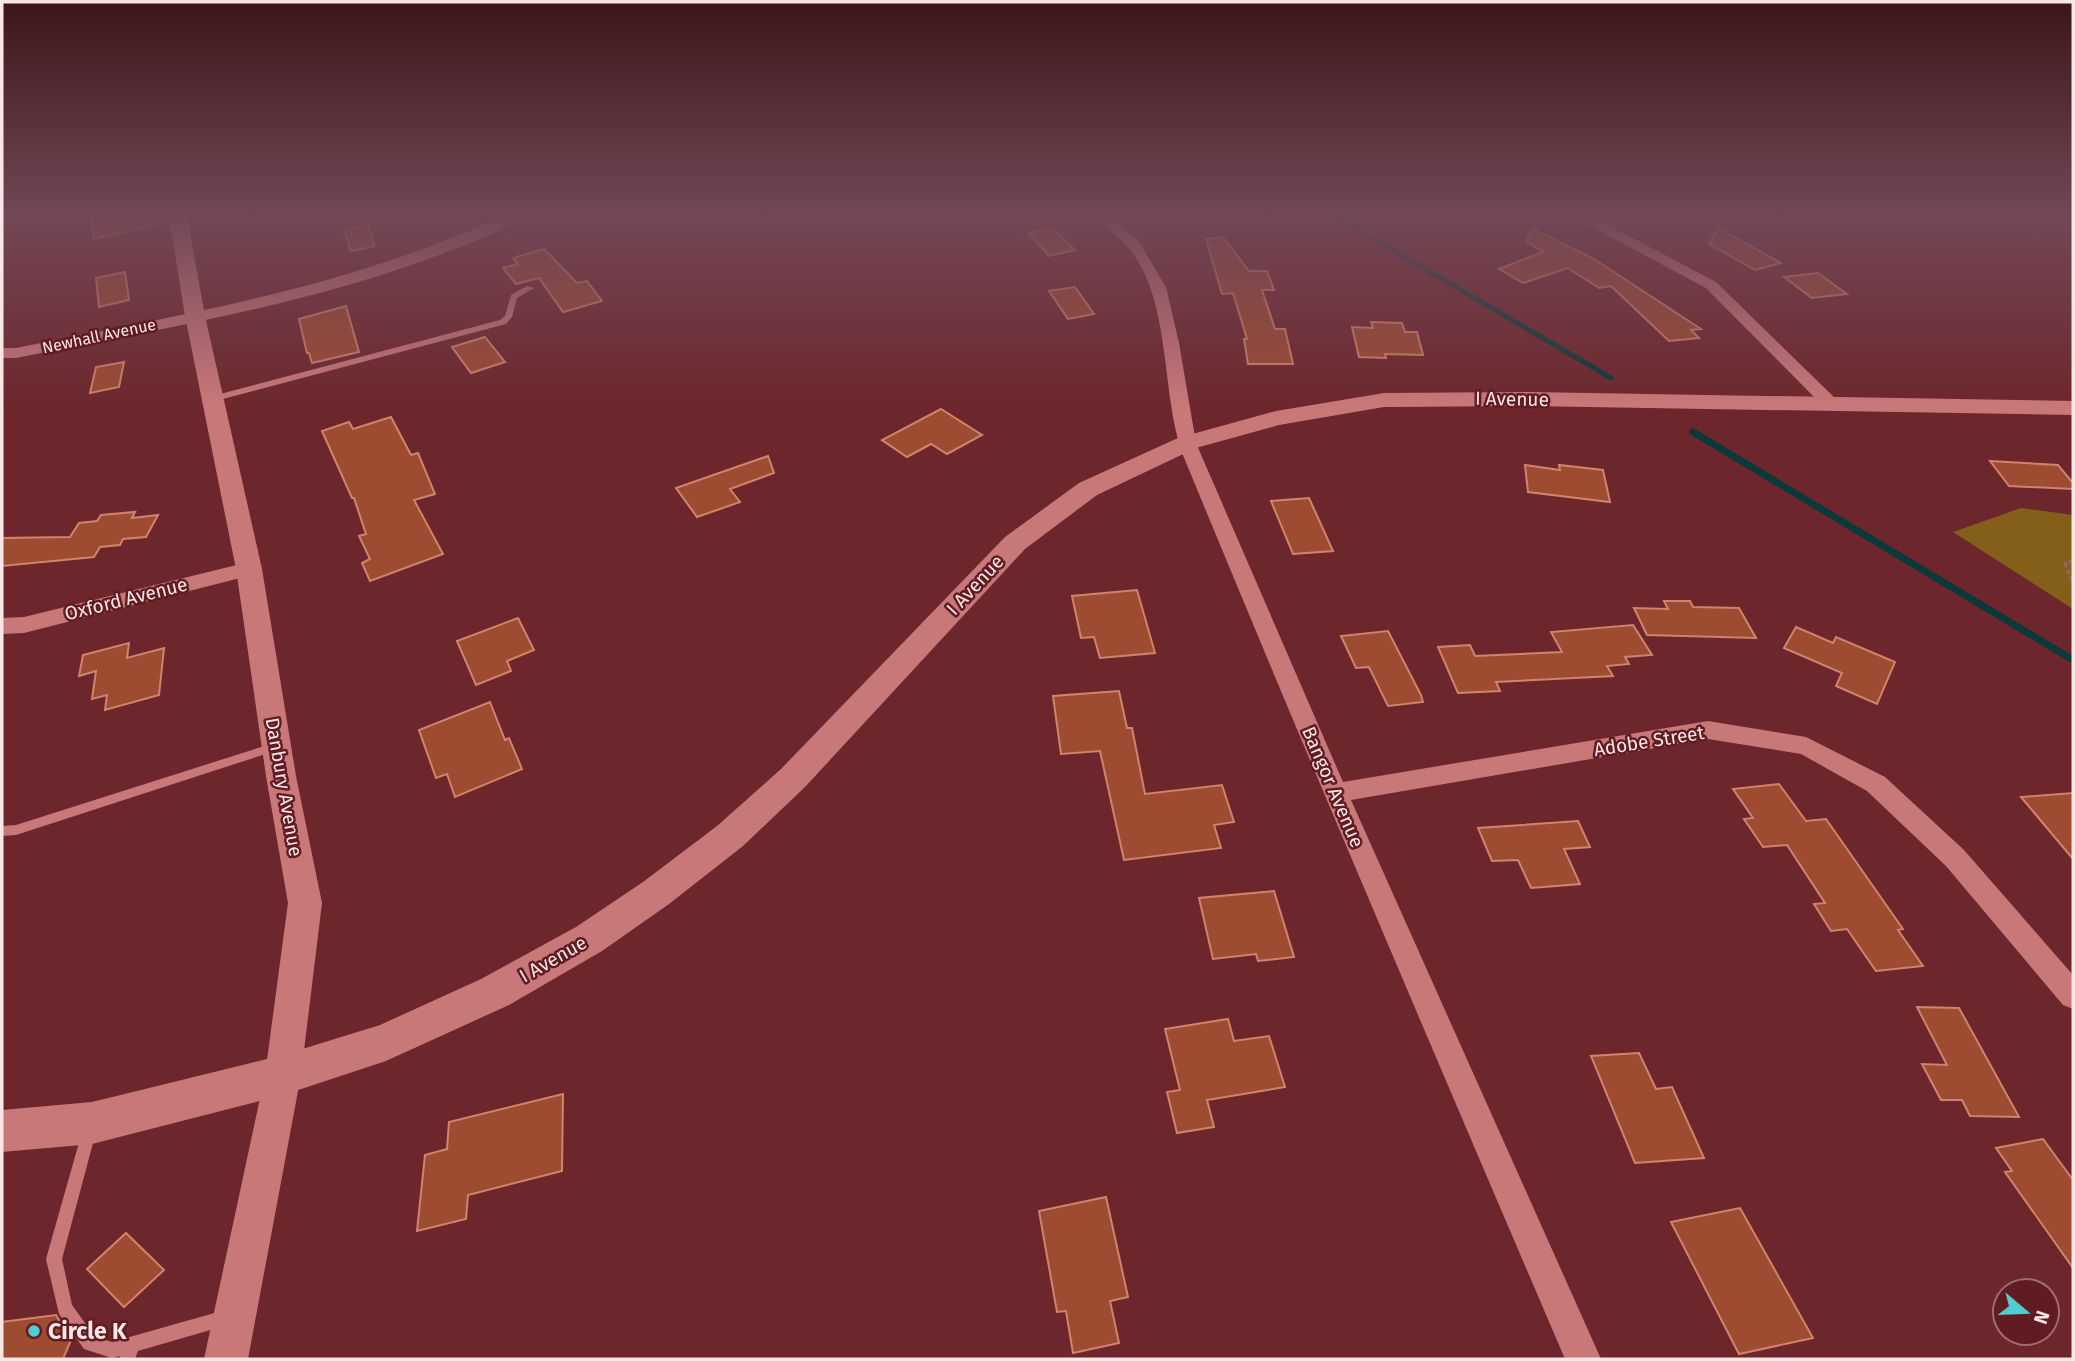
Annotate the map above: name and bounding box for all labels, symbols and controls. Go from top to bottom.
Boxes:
street label: Newhall Avenue [40,315,158,357]
street label: I Avenue [1475,387,1549,411]
street label: I Avenue [941,550,1009,620]
street label: Oxford Avenue [62,573,190,625]
street label: Danbury Avenue [260,716,308,858]
street label: Adobe Street [1592,721,1706,761]
street label: Bangor Avenue [1297,723,1369,851]
street label: I Avenue [515,931,591,987]
north arrow [1991,1277,2061,1347]
text: N [2029,1308,2055,1327]
place label: Circle K [48,1317,127,1345]
marker: Circle K [26,1323,42,1339]

